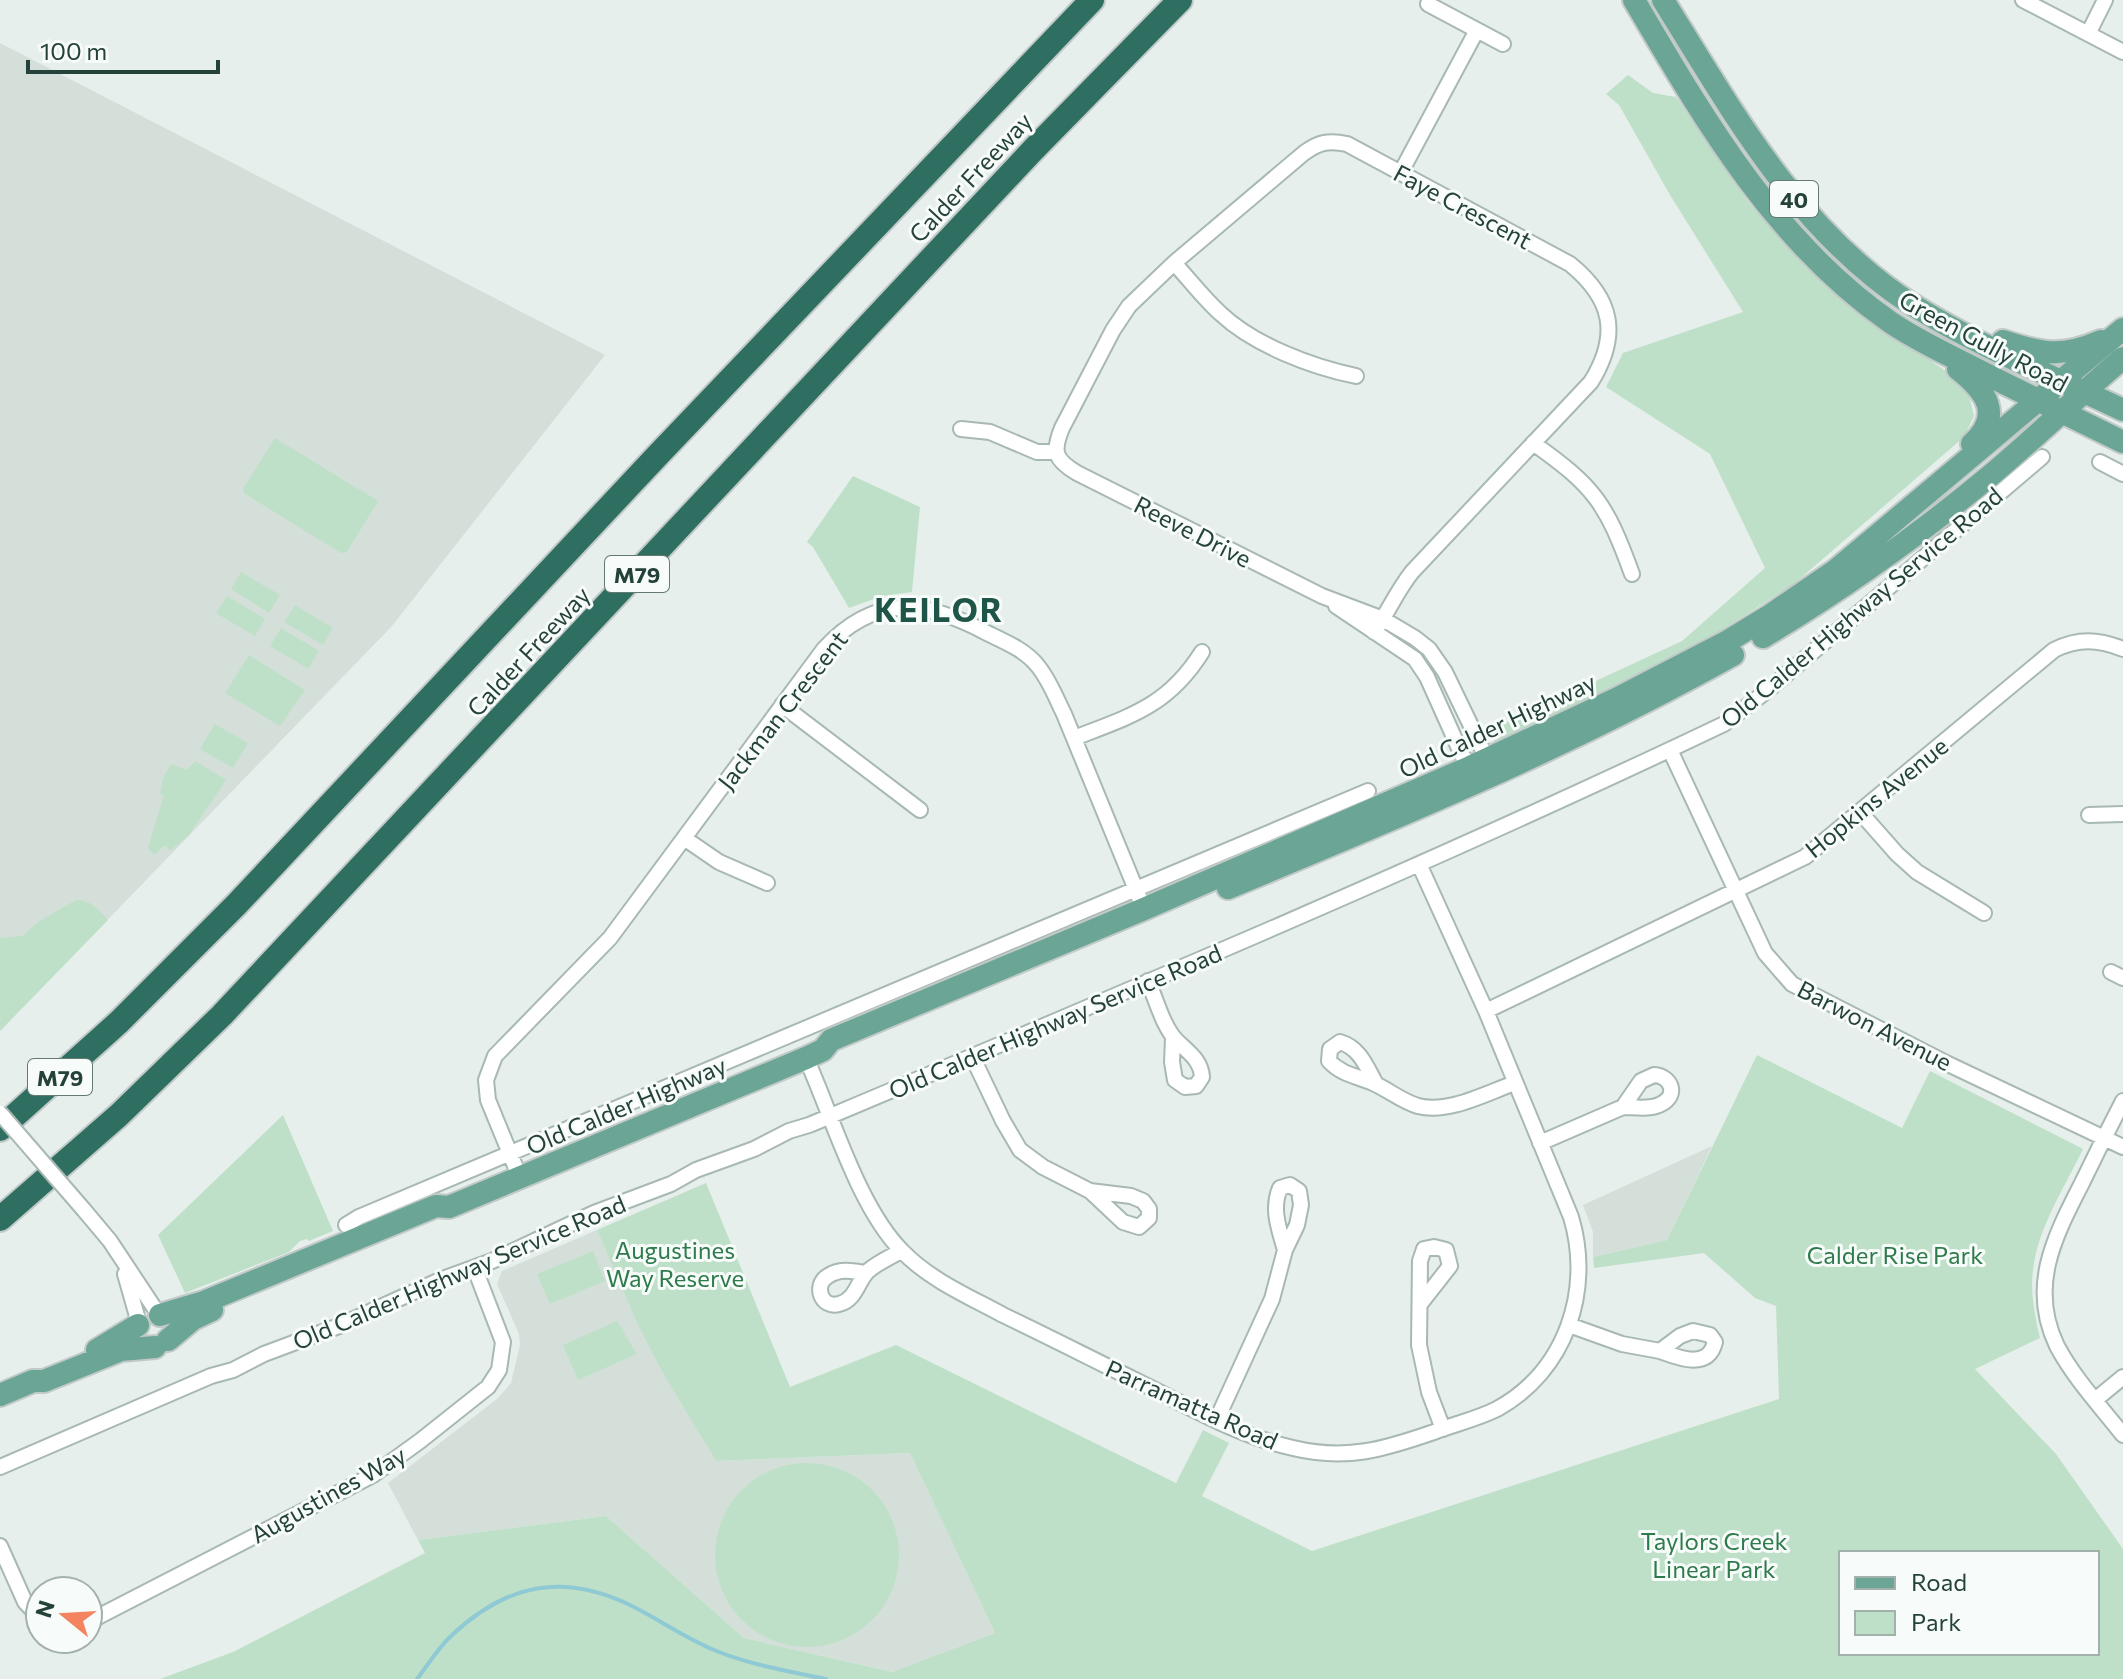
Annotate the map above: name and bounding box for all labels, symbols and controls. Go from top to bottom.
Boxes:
scale bar [28,24,218,74]
text: 100 m [40,36,107,65]
street label: Calder Freeway [902,106,1038,248]
street label: Faye Crescent [1389,157,1537,255]
road number: 40 [1770,181,1818,217]
street label: Green Gully Road [1895,284,2073,398]
street label: Old Calder Highway Service Road [1714,481,2008,733]
street label: Reeve Drive [1130,489,1256,573]
road number: M79 [605,556,669,592]
street label: Calder Freeway [460,580,596,722]
district label: KEILOR [874,589,1004,629]
street label: Jackman Crescent [711,625,853,795]
street label: Old Calder Highway [1394,667,1600,783]
street label: Hopkins Avenue [1799,731,1953,863]
street label: Old Calder Highway Service Road [884,938,1226,1104]
street label: Barwon Avenue [1793,974,1957,1076]
street label: Old Calder Highway [522,1050,730,1160]
road number: M79 [28,1059,92,1095]
street label: Old Calder Highway Service Road [288,1189,630,1355]
park label: Augustines Way Reserve [606,1235,744,1292]
park label: Calder Rise Park [1807,1240,1983,1269]
street label: Parramatta Road [1101,1353,1283,1455]
street label: Augustines Way [245,1439,411,1549]
park label: Taylors Creek Linear Park [1640,1526,1788,1583]
legend [1839,1551,2099,1655]
text: Road [1911,1567,1967,1596]
north arrow [24,1575,104,1655]
text: N [29,1597,60,1621]
text: Park [1911,1607,1961,1636]

